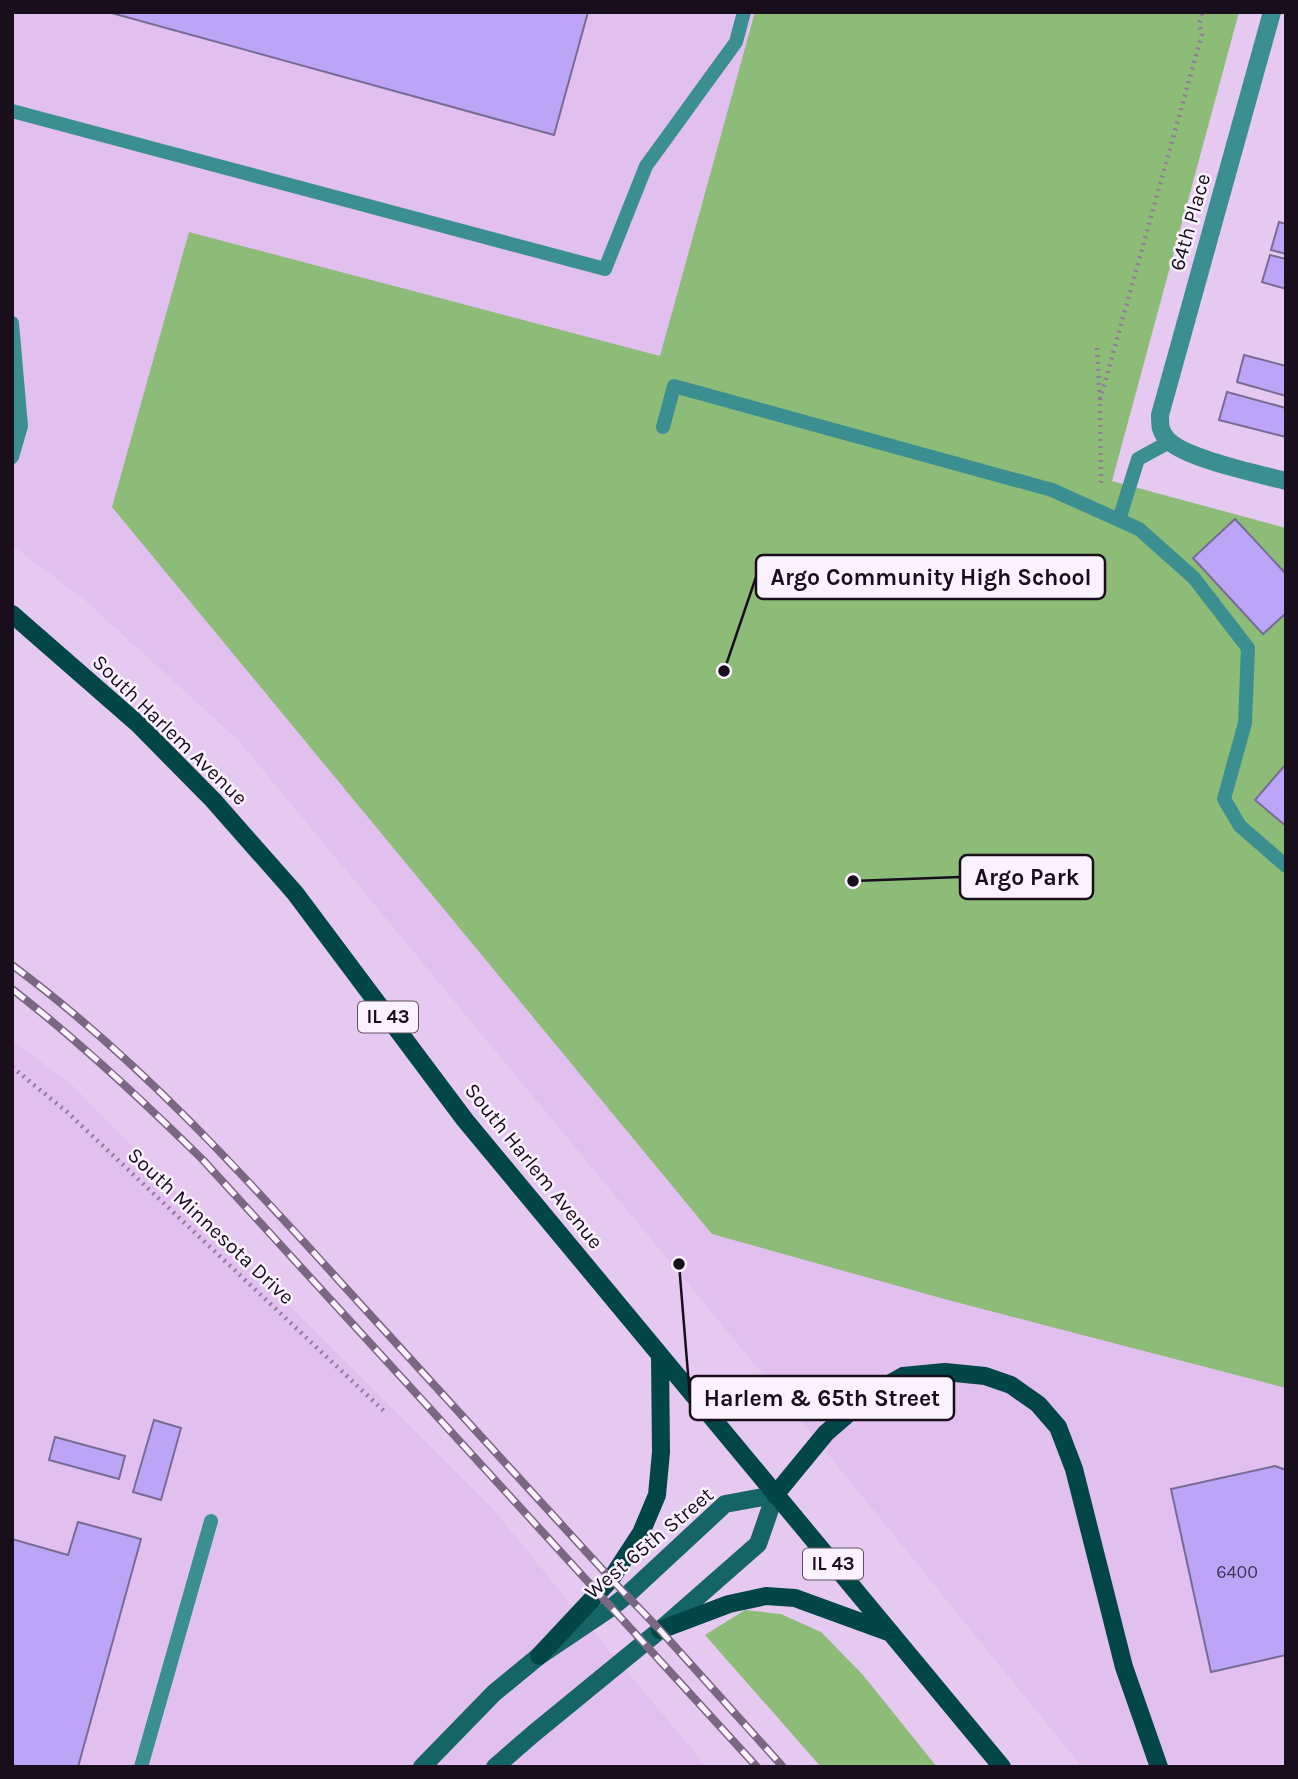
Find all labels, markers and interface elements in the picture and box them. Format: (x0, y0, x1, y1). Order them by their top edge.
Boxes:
street label: 64th Place (1165, 171, 1215, 273)
callout: Argo Community High School (756, 555, 1105, 599)
text: Argo Community High School (771, 564, 1091, 591)
street label: South Harlem Avenue (88, 650, 252, 810)
callout: Argo Park (960, 855, 1093, 899)
text: Argo Park (975, 864, 1080, 891)
road number: IL 43 (358, 1001, 418, 1032)
street label: South Harlem Avenue (460, 1078, 608, 1254)
street label: South Minnesota Drive (123, 1143, 299, 1309)
callout: Harlem & 65th Street (690, 1376, 954, 1420)
text: Harlem & 65th Street (704, 1385, 940, 1412)
street label: West 65th Street (580, 1482, 718, 1604)
road number: IL 43 (803, 1548, 863, 1580)
house number: 6400 (1216, 1561, 1258, 1583)

